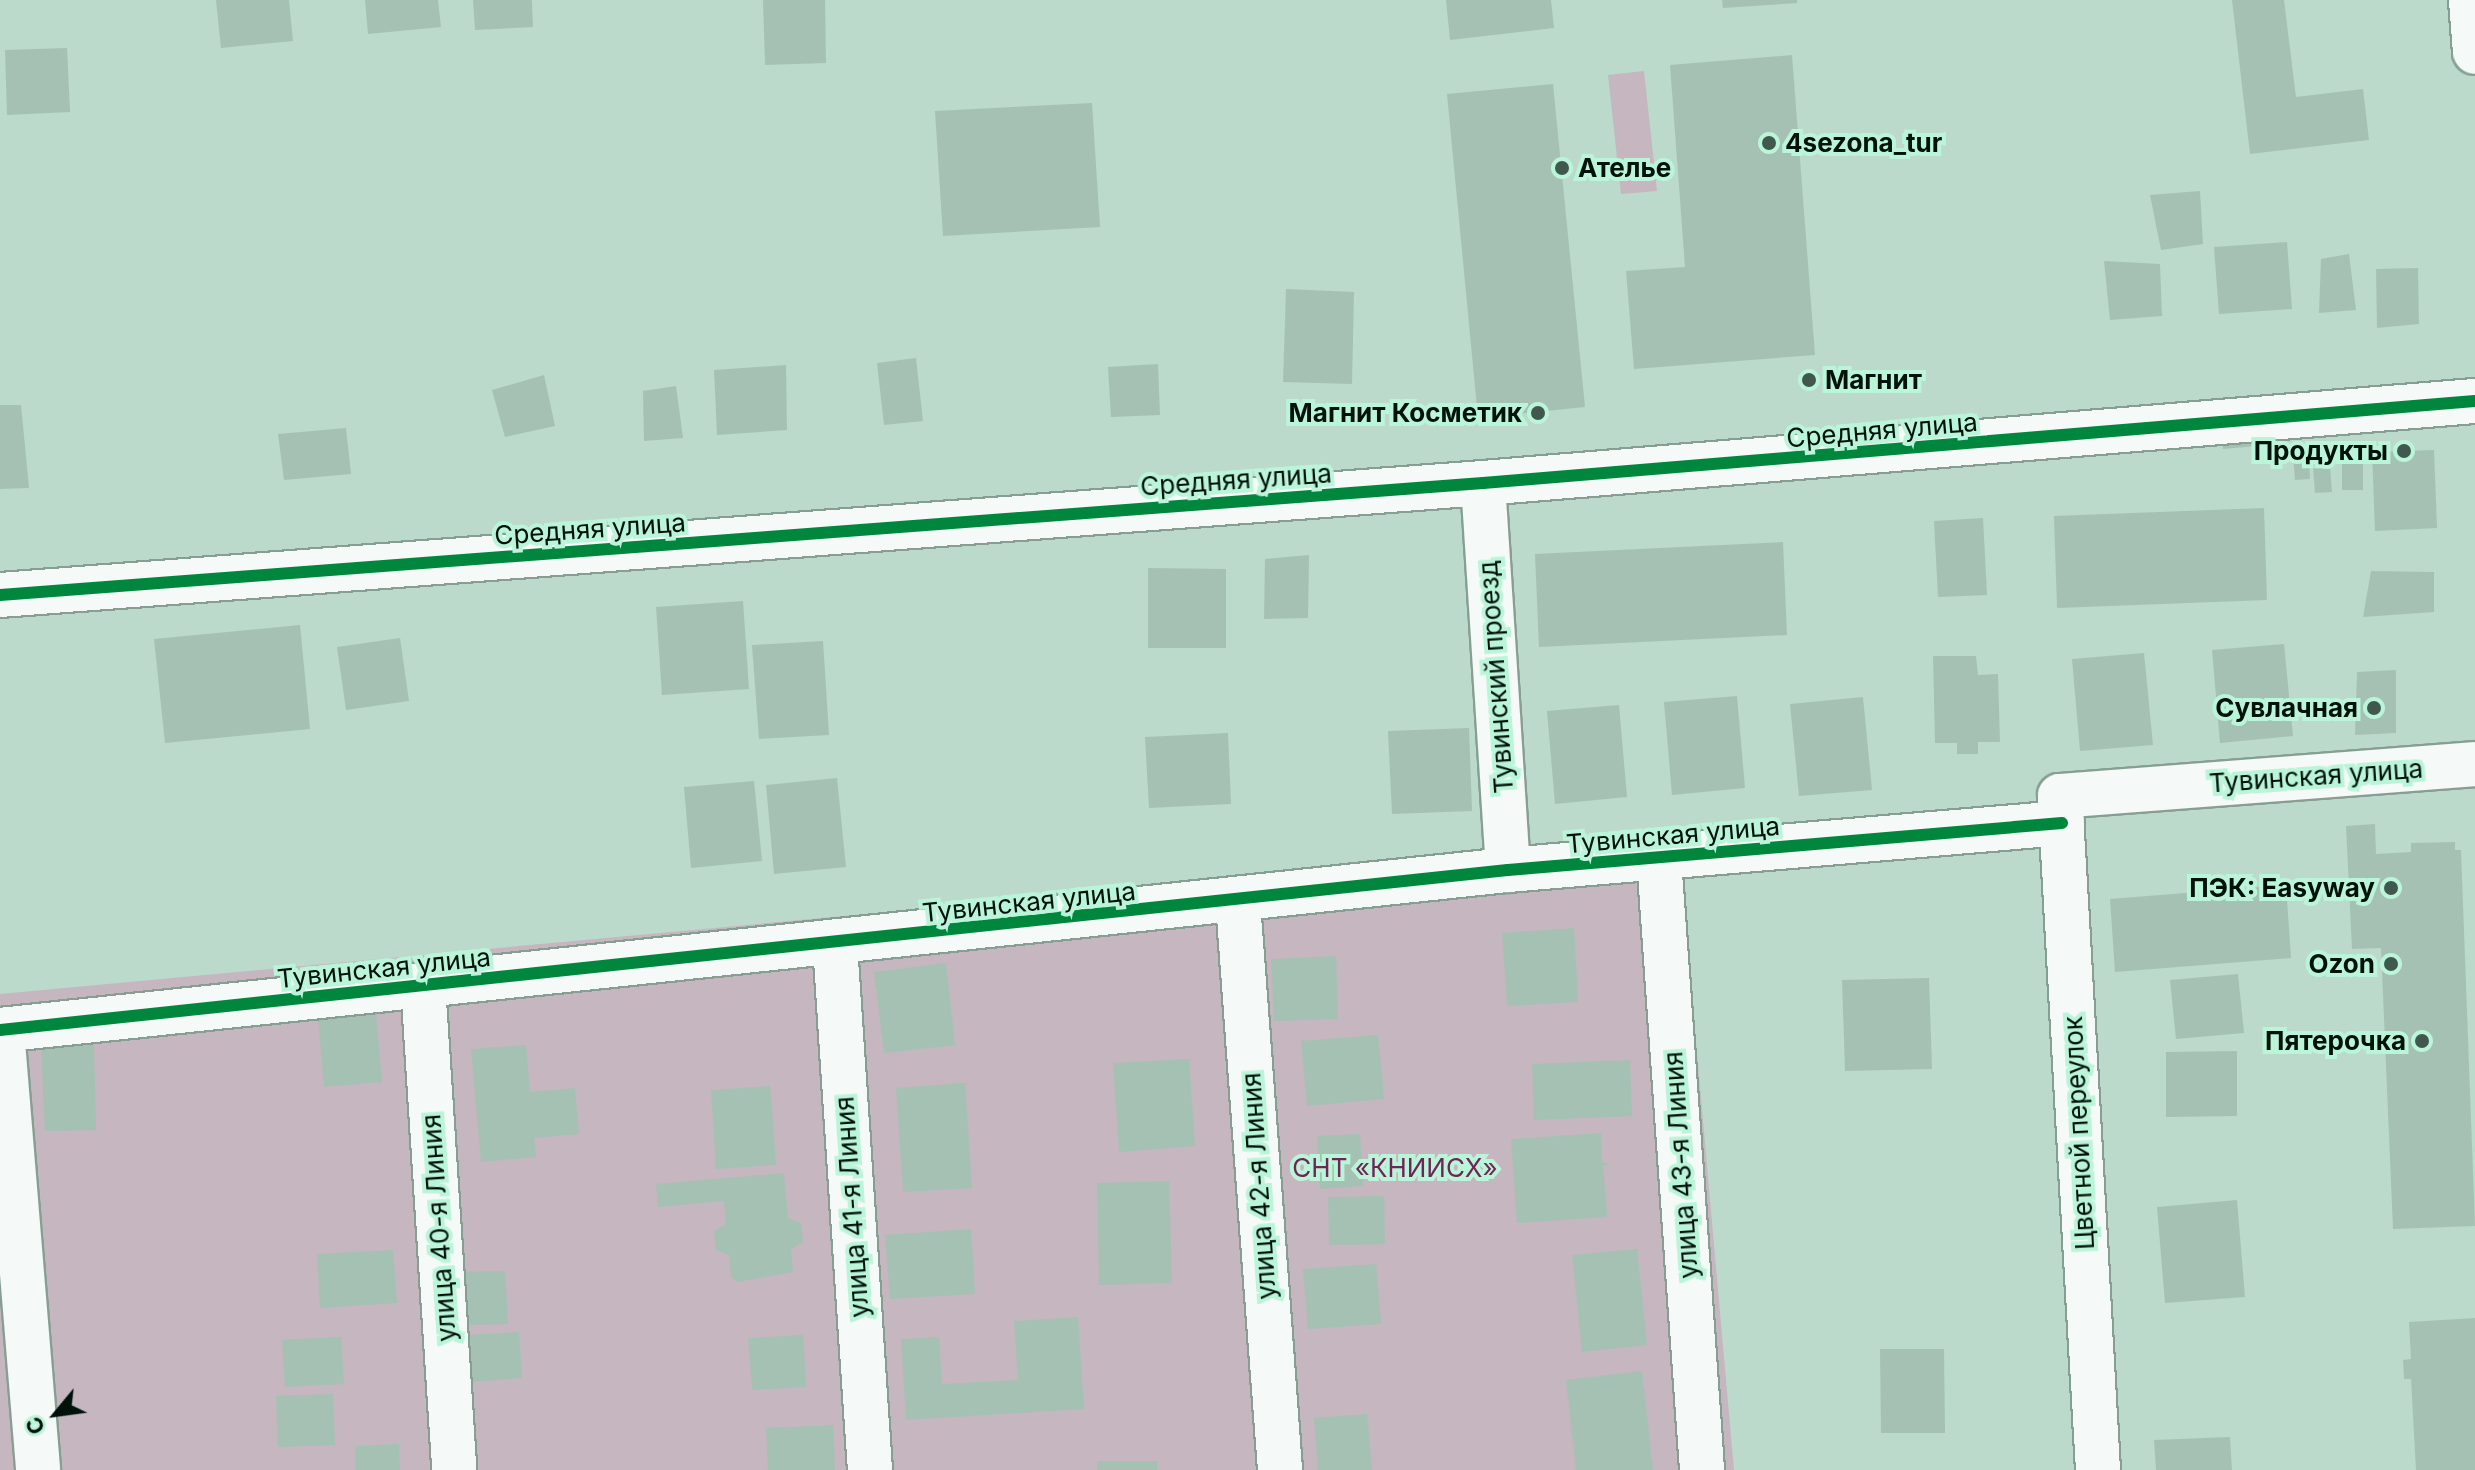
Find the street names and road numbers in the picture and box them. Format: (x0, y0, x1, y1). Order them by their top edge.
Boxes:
street label: Средняя улица (1785, 406, 1979, 454)
street label: Средняя улица (1139, 458, 1333, 502)
street label: Средняя улица (493, 507, 687, 551)
street label: Тувинский проезд (1472, 560, 1520, 794)
street label: Тувинская улица (2208, 753, 2424, 799)
street label: Тувинская улица (1565, 810, 1781, 860)
street label: Тувинская улица (921, 875, 1137, 929)
street label: Тувинская улица (276, 941, 492, 995)
street label: Цветной переулок (2057, 1015, 2101, 1251)
street label: улица 43-я Линия (1657, 1050, 1705, 1280)
street label: улица 42-я Линия (1236, 1071, 1282, 1301)
street label: улица 41-я Линия (829, 1095, 875, 1319)
street label: улица 40-я Линия (415, 1113, 463, 1343)

